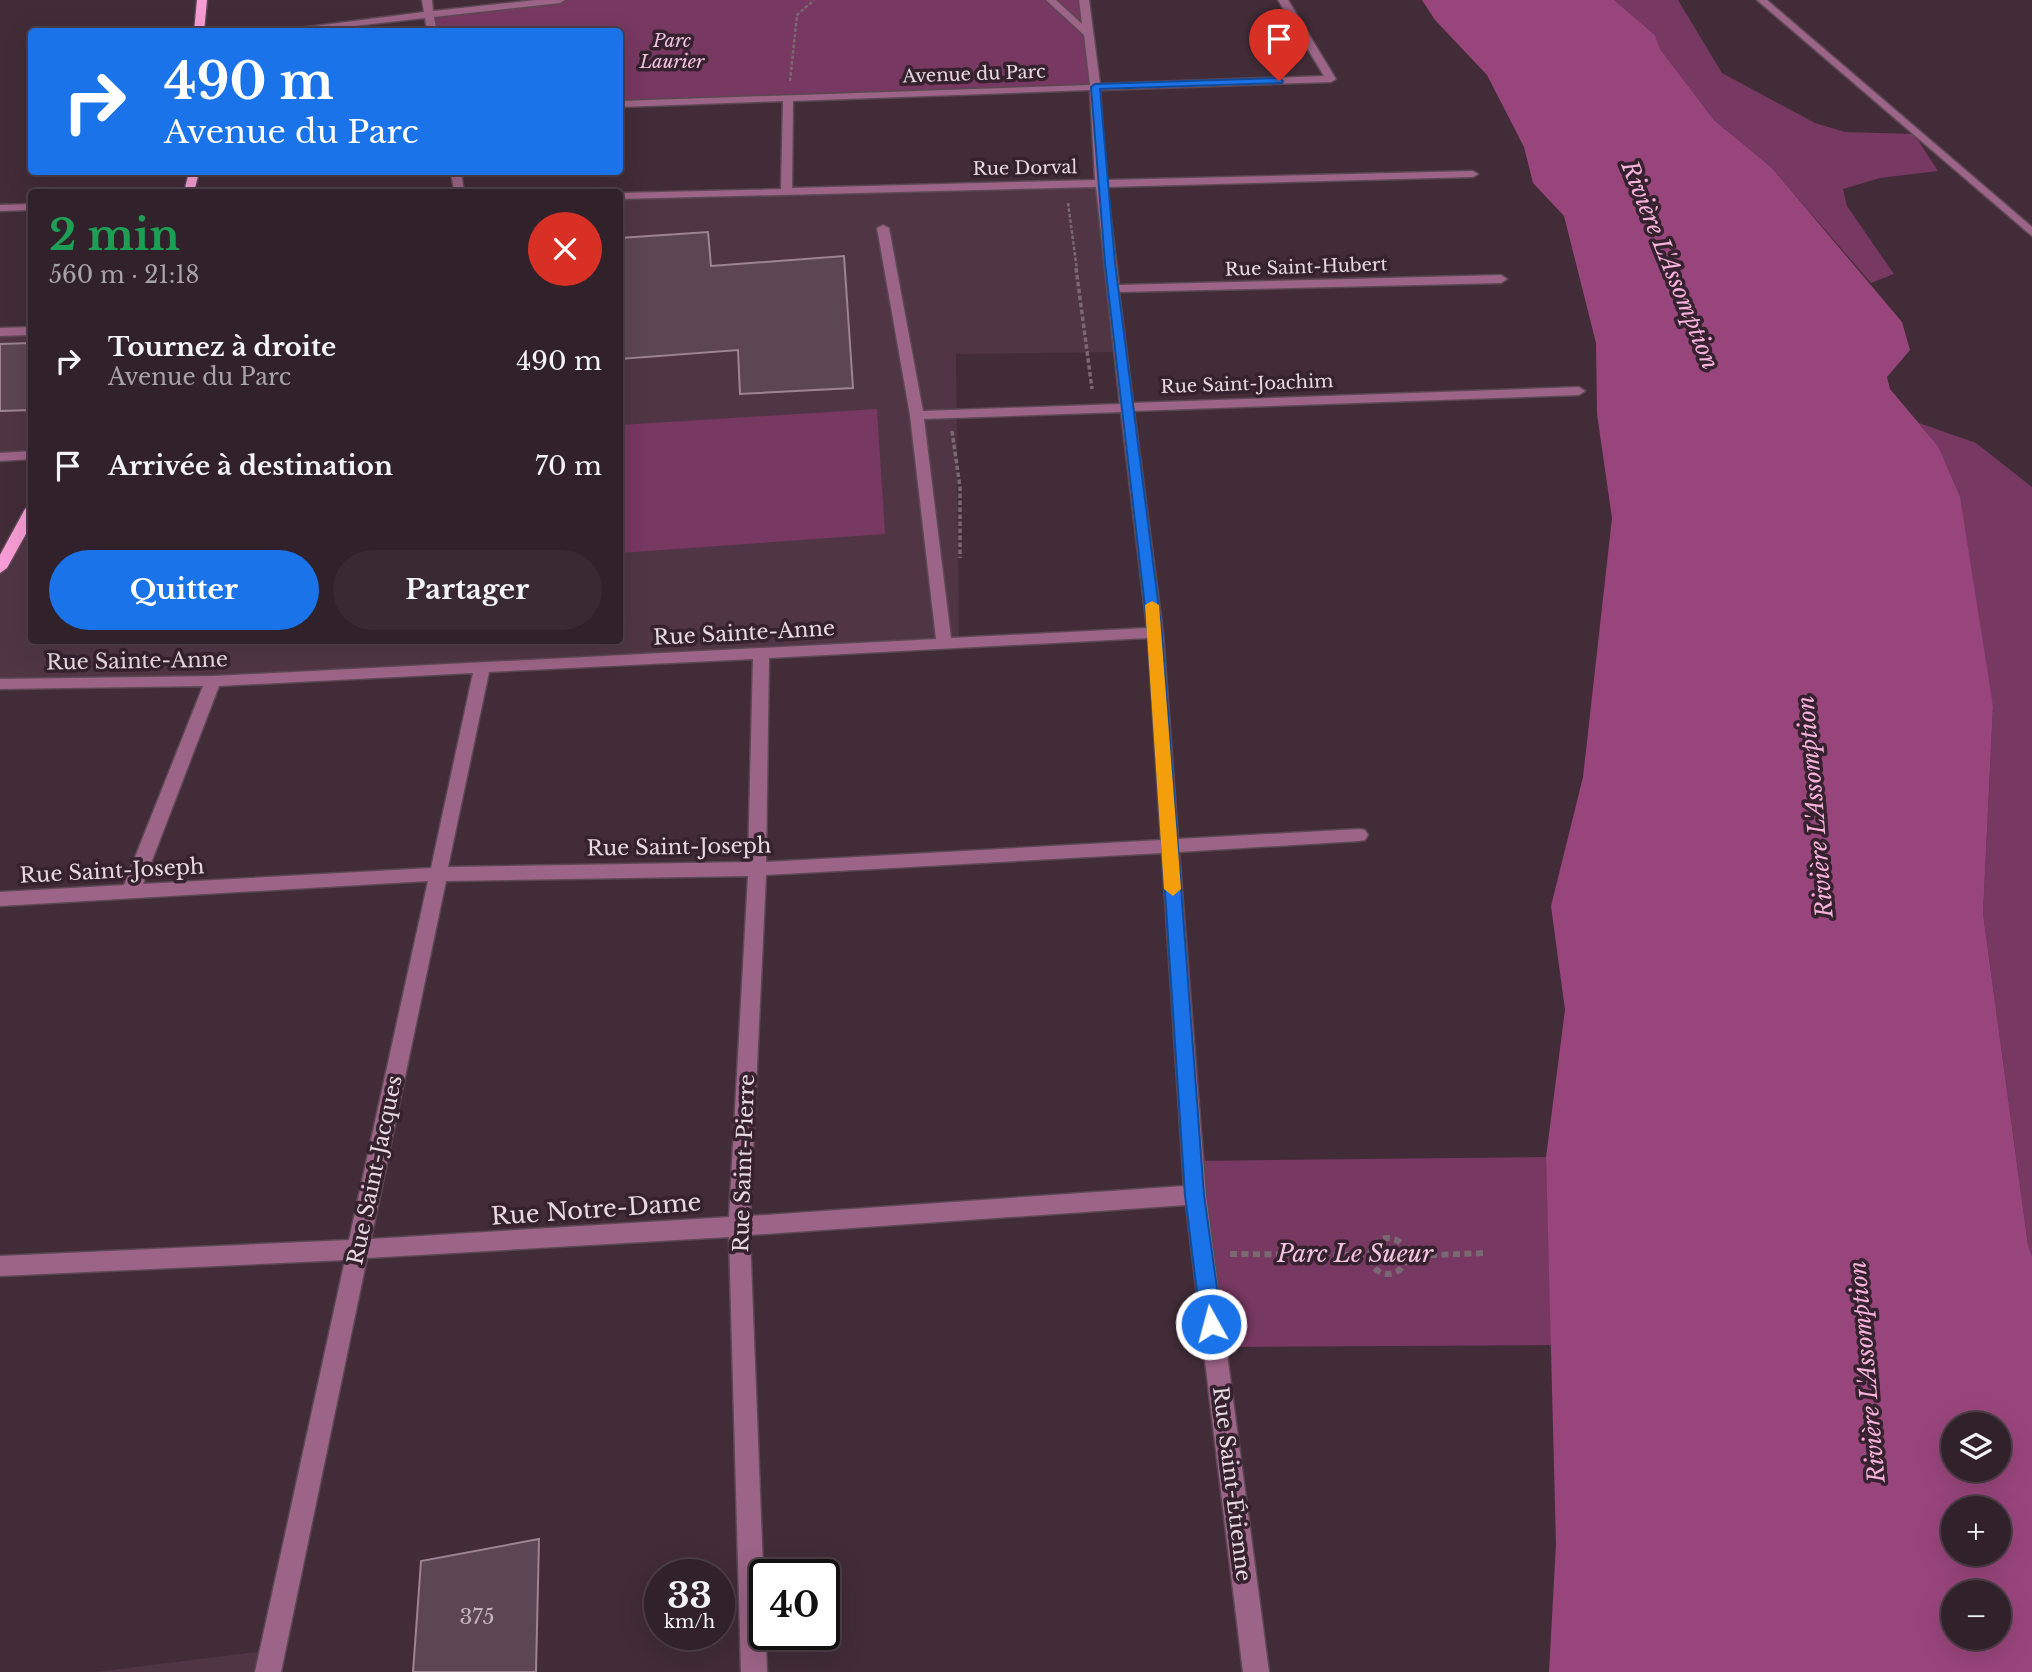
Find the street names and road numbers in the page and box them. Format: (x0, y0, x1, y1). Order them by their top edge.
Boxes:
street label: Avenue du Parc (901, 60, 1046, 88)
street label: Rue Dorval (973, 156, 1078, 180)
street label: Rue Saint-Hubert (1224, 253, 1388, 281)
street label: Rue Saint-Joachim (1160, 370, 1334, 398)
street label: Rue Sainte-Anne (652, 615, 836, 651)
street label: Rue Sainte-Anne (46, 646, 228, 676)
street label: Rue Saint-Joseph (586, 832, 772, 862)
street label: Rue Saint-Joseph (19, 853, 205, 889)
street label: Rue Saint-Jacques (342, 1073, 408, 1267)
street label: Rue Saint-Pierre (728, 1073, 760, 1253)
street label: Rue Notre-Dame (490, 1187, 702, 1231)
street label: Rue Saint-Étienne (1207, 1385, 1257, 1583)

